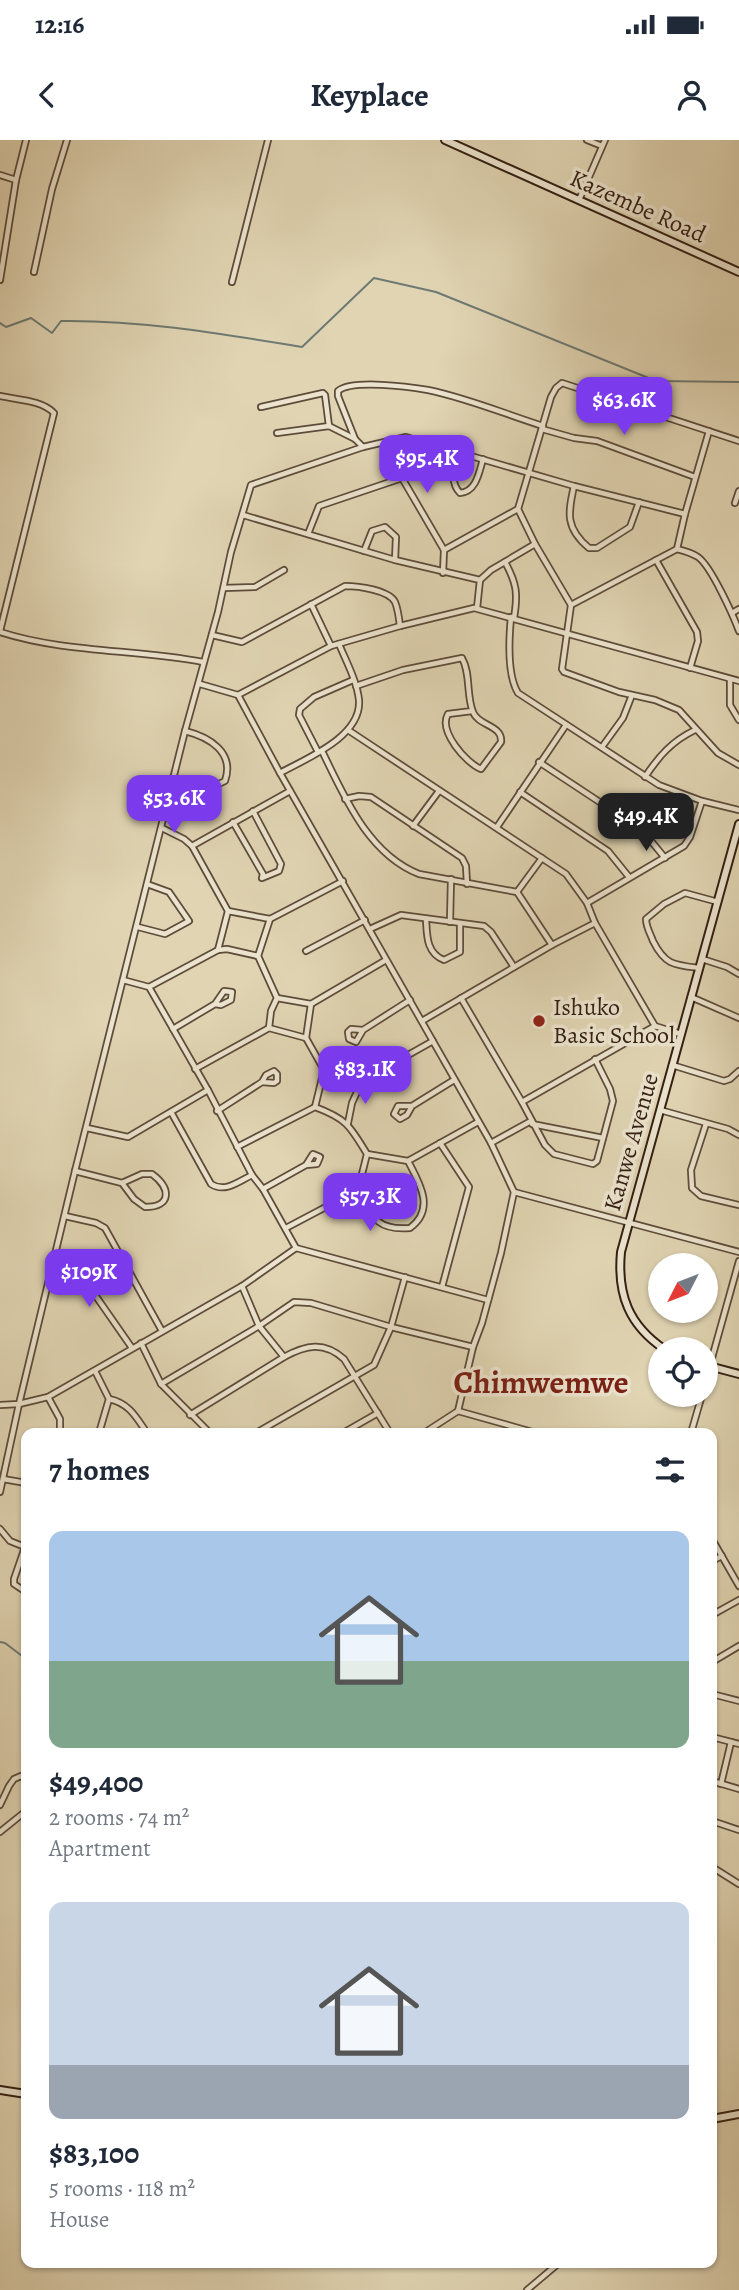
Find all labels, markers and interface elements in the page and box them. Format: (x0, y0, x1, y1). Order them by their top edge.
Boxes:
text: 12:16 (35, 7, 85, 42)
text: Keyplace (310, 73, 429, 117)
icon: back (28, 76, 66, 114)
icon: person (673, 76, 711, 114)
street label: Kazembe Road (565, 162, 711, 250)
pin: $63.6K (567, 378, 681, 437)
text: $63.6K (592, 384, 656, 415)
pin: $95.4K (370, 436, 484, 495)
text: $95.4K (395, 442, 459, 473)
pin: $53.6K (117, 776, 231, 835)
text: $53.6K (143, 782, 205, 813)
pin: $49.4K (589, 794, 703, 853)
text: $49.4K (614, 800, 678, 831)
place label: Ishuko Basic School (553, 991, 675, 1051)
marker: Ishuko Basic School (531, 1013, 547, 1029)
pin: $83.1K (308, 1046, 422, 1106)
text: $83.1K (334, 1053, 396, 1084)
street label: Kanwe Avenue (596, 1069, 666, 1215)
pin: $57.3K (313, 1174, 427, 1233)
text: $57.3K (339, 1180, 401, 1211)
pin: $109K (40, 1250, 138, 1309)
north arrow (648, 1253, 718, 1323)
map controls (648, 1253, 718, 1407)
text: $109K (61, 1256, 117, 1287)
button: locate (648, 1337, 718, 1407)
district label: Chimwemwe (453, 1360, 629, 1404)
text: 7 homes (49, 1450, 150, 1490)
icon: filters (651, 1451, 689, 1489)
icon: home (306, 1577, 432, 1703)
text: $49,400 (49, 1762, 143, 1802)
text: 2 rooms · 74 m² (49, 1802, 189, 1833)
text: Apartment (49, 1833, 151, 1864)
icon: home (306, 1948, 432, 2074)
text: $83,100 (49, 2133, 139, 2173)
text: 5 rooms · 118 m² (49, 2173, 195, 2204)
text: House (49, 2204, 109, 2235)

